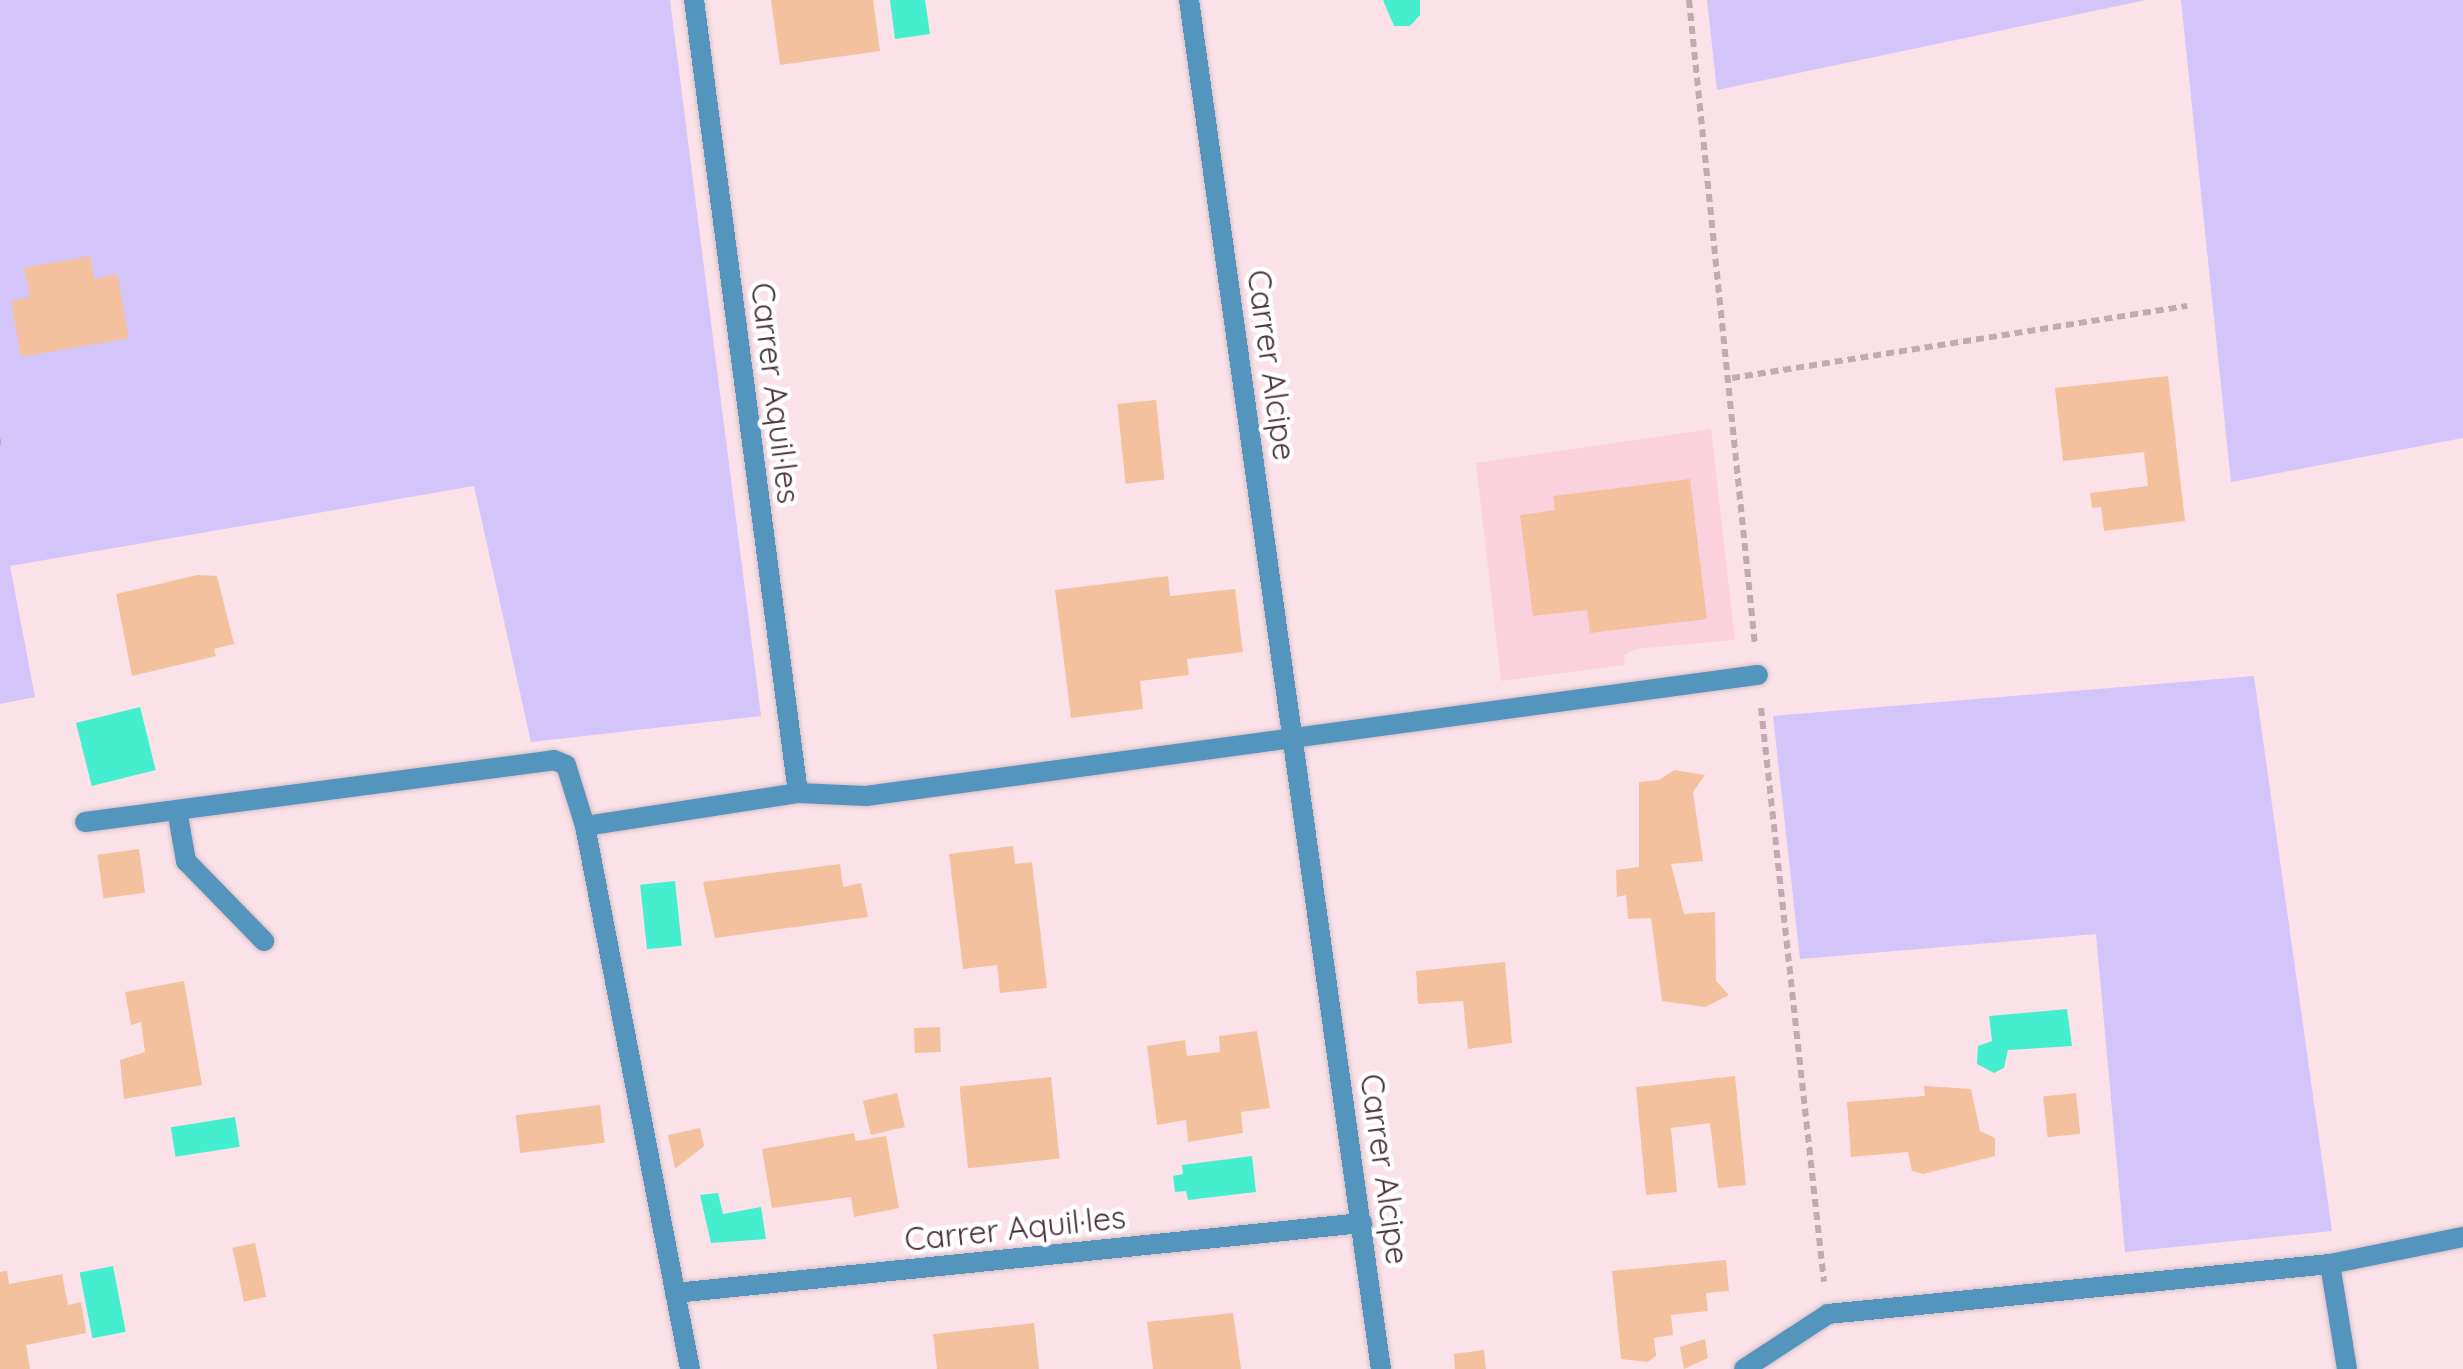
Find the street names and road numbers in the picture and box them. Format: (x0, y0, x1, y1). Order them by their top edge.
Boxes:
street label: Carrer Alcipe (1240, 267, 1304, 463)
street label: Carrer Aquil·les (743, 280, 809, 506)
street label: Carrer Alcipe (1353, 1071, 1417, 1267)
street label: Carrer Aquil·les (902, 1197, 1128, 1259)

